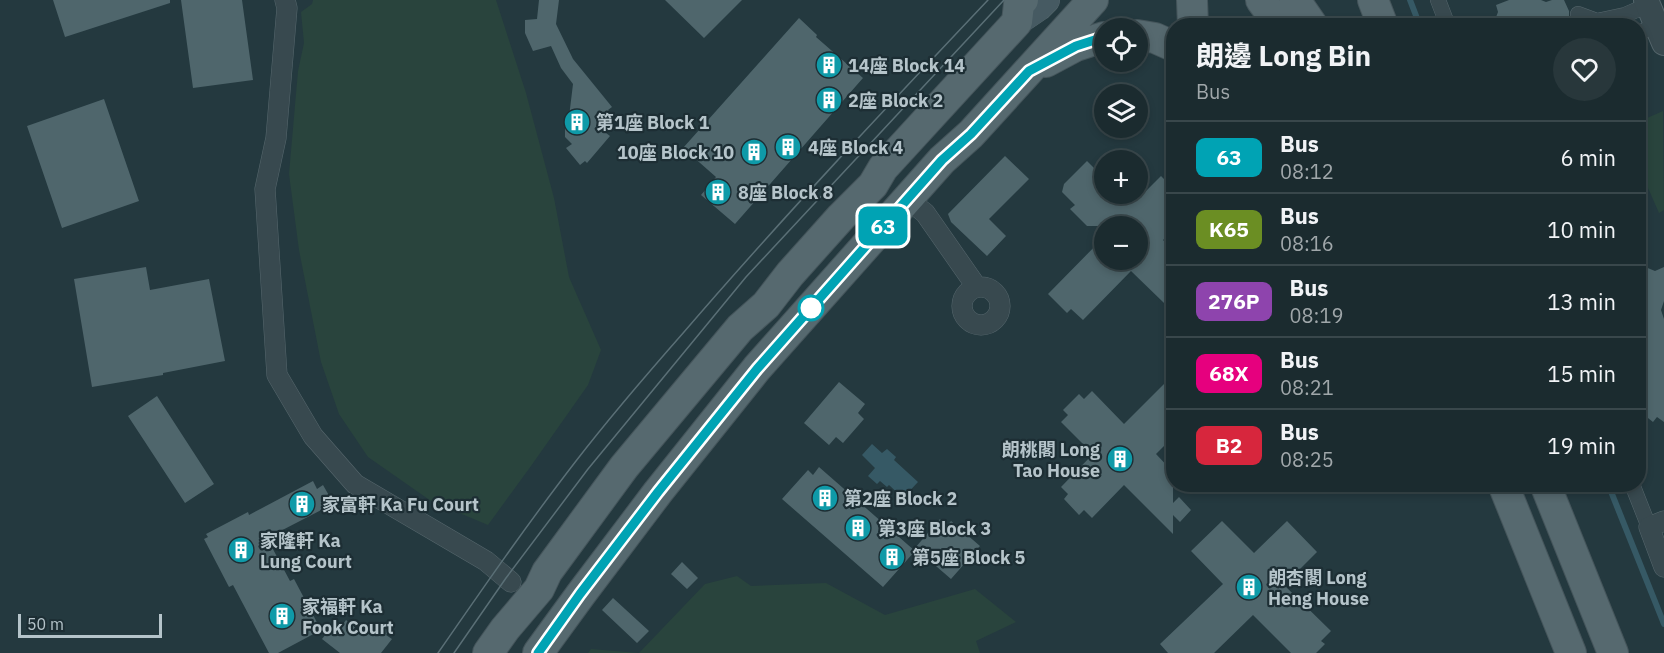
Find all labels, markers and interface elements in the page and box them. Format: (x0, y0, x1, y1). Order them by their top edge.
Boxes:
map controls (1094, 18, 1148, 270)
button: locate (1094, 18, 1148, 72)
text: 朗邊 Long Bin (1196, 37, 1371, 74)
button: heart (1553, 38, 1616, 101)
building icon: 14座 Block 14 (814, 50, 844, 80)
place label: 14座 Block 14 (848, 54, 965, 77)
text: Bus (1196, 78, 1230, 105)
button: layers (1094, 84, 1148, 138)
building icon: 2座 Block 2 (814, 85, 844, 115)
place label: 2座 Block 2 (848, 89, 943, 112)
building icon: 第1座 Block 1 (562, 107, 592, 137)
place label: 第1座 Block 1 (596, 111, 710, 134)
text: Bus (1280, 129, 1319, 158)
building icon: 4座 Block 4 (773, 132, 803, 162)
place label: 4座 Block 4 (808, 136, 904, 159)
building icon: 10座 Block 10 (739, 137, 769, 167)
place label: 10座 Block 10 (617, 141, 734, 164)
text: 63 (1216, 143, 1242, 171)
text: 6 min (1560, 143, 1616, 172)
button: + (1094, 150, 1148, 204)
text: 08:12 (1280, 158, 1334, 185)
building icon: 8座 Block 8 (703, 177, 733, 207)
place label: 8座 Block 8 (738, 181, 834, 204)
text: Bus (1280, 201, 1319, 230)
line badge: 63 (856, 206, 910, 246)
text: 63 (870, 212, 896, 240)
text: K65 (1209, 215, 1249, 243)
text: 10 min (1547, 215, 1616, 244)
button: − (1094, 216, 1148, 270)
text: 08:16 (1280, 230, 1334, 257)
text: Bus (1290, 273, 1328, 302)
text: 276P (1208, 287, 1260, 315)
text: 13 min (1547, 287, 1616, 316)
unlabelled marker (798, 295, 824, 321)
text: 08:19 (1290, 302, 1343, 329)
text: Bus (1280, 345, 1319, 374)
text: 68X (1209, 359, 1249, 387)
text: 15 min (1547, 359, 1616, 388)
text: 08:21 (1280, 374, 1334, 401)
text: Bus (1280, 417, 1319, 446)
text: B2 (1216, 431, 1242, 459)
text: 19 min (1547, 431, 1616, 460)
place label: 朗桃閣 Long Tao House (1002, 438, 1100, 482)
building icon: 朗桃閣 Long Tao House (1105, 444, 1135, 474)
text: 08:25 (1280, 446, 1334, 473)
building icon: 第2座 Block 2 (810, 483, 840, 513)
place label: 第2座 Block 2 (844, 487, 957, 510)
building icon: 家富軒 Ka Fu Court (287, 489, 317, 519)
place label: 家富軒 Ka Fu Court (322, 493, 479, 516)
building icon: 第3座 Block 3 (843, 513, 873, 543)
place label: 第3座 Block 3 (878, 517, 991, 540)
place label: 家隆軒 Ka Lung Court (260, 529, 352, 573)
building icon: 家隆軒 Ka Lung Court (226, 535, 256, 565)
building icon: 第5座 Block 5 (877, 542, 907, 572)
place label: 第5座 Block 5 (912, 546, 1026, 569)
place label: 朗杏閣 Long Heng House (1268, 566, 1369, 610)
building icon: 朗杏閣 Long Heng House (1234, 572, 1264, 602)
place label: 家福軒 Ka Fook Court (302, 595, 394, 639)
building icon: 家福軒 Ka Fook Court (267, 601, 297, 631)
scale bar (18, 611, 162, 638)
text: 50 m (27, 614, 64, 634)

